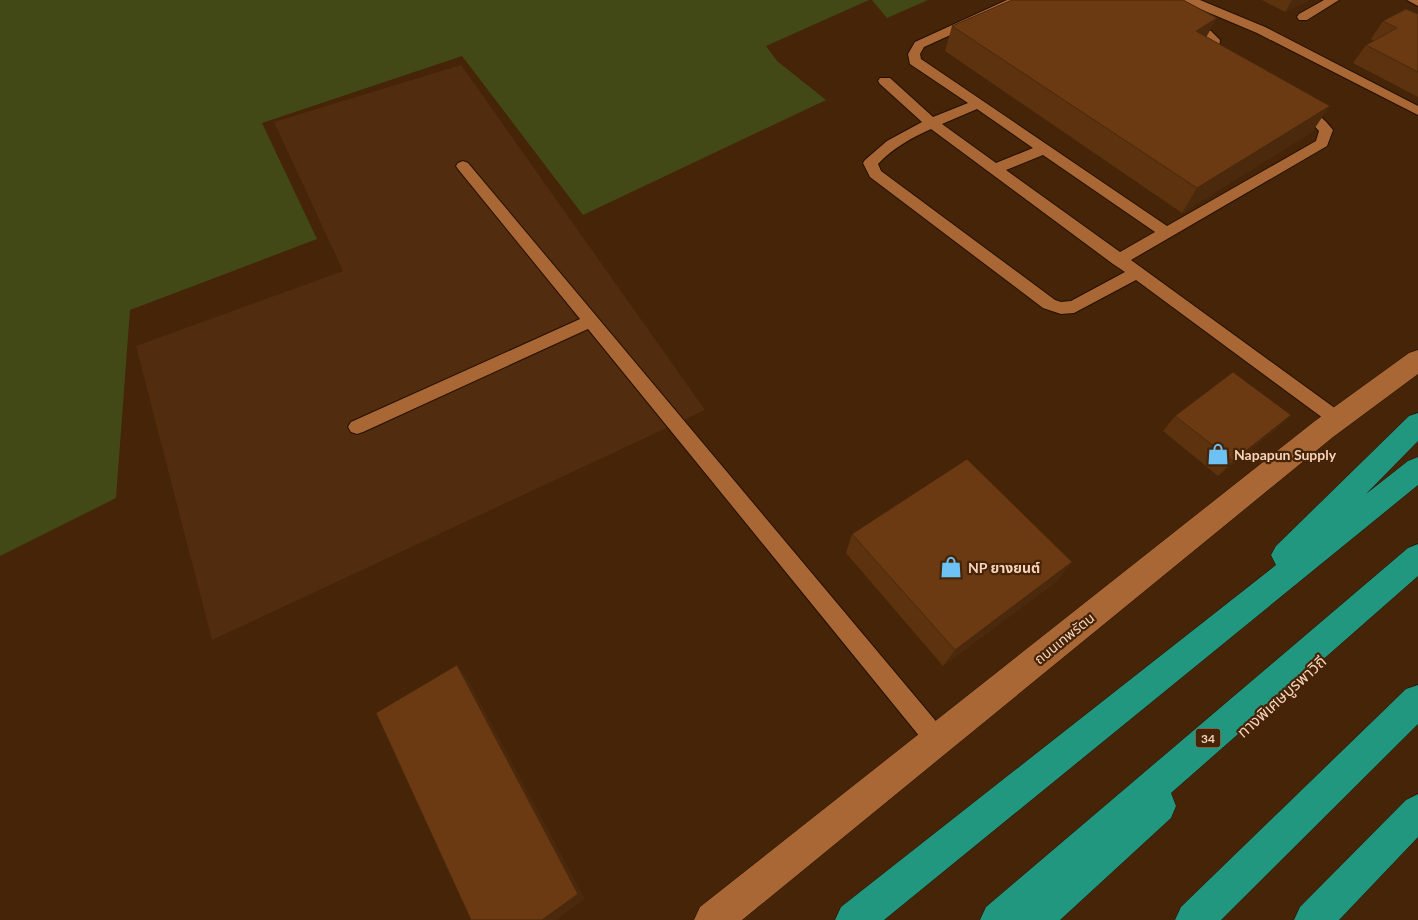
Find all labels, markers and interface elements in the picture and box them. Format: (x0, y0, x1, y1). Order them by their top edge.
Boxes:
shop icon: Napapun Supply (1205, 441, 1231, 467)
place label: Napapun Supply (1234, 446, 1337, 463)
shop icon: NP ยางยนต์ (938, 554, 964, 580)
place label: NP ยางยนต์ (968, 559, 1040, 576)
street label: ถนนเทพรัตน (1031, 609, 1097, 667)
street label: ทางพิเศษบูรพาวิถี (1233, 651, 1330, 742)
road number: 34 (1196, 728, 1220, 748)

